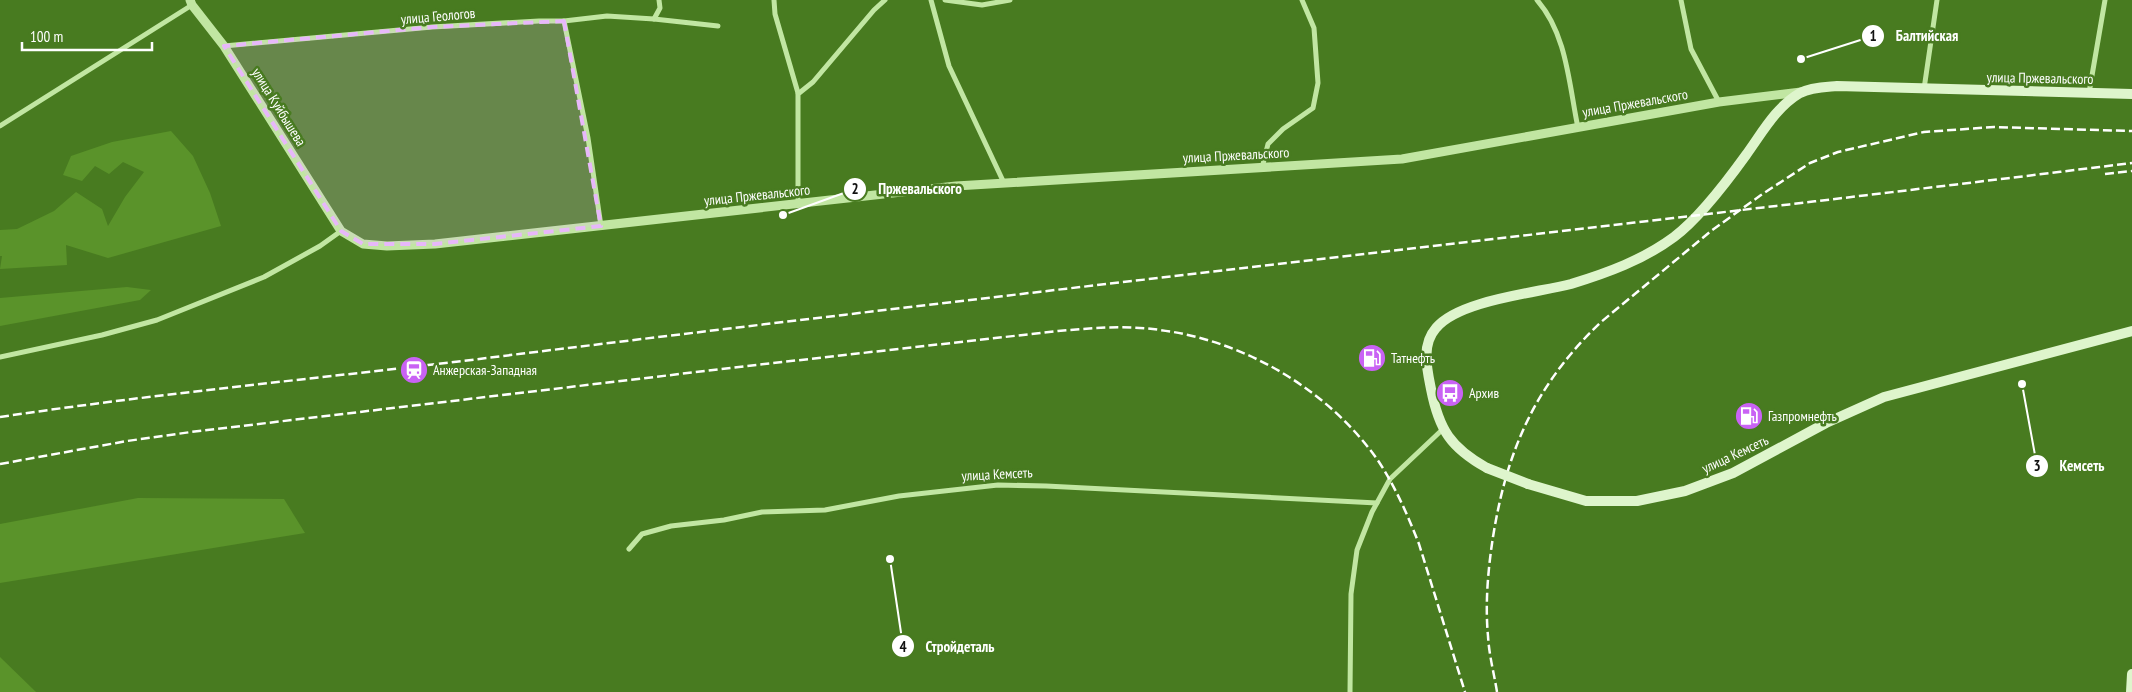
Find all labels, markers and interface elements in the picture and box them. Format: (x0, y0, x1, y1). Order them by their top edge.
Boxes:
street label: улица Геологов (400, 4, 476, 28)
scale bar (22, 20, 152, 52)
callout: Балтийская (1861, 21, 1968, 51)
text: 1 (1869, 26, 1877, 45)
text: Балтийская (1896, 26, 1958, 45)
text: 100 m (30, 27, 63, 46)
street label: улица Куйбышева (248, 65, 310, 149)
street label: улица Пржевальского (1986, 68, 2094, 88)
street label: улица Пржевальского (1581, 85, 1689, 121)
street label: улица Пржевальского (1182, 143, 1290, 167)
callout: Пржевальского (843, 174, 972, 204)
text: 2 (851, 179, 859, 198)
text: Пржевальского (878, 179, 962, 198)
street label: улица Пржевальского (703, 180, 811, 210)
fuel station icon: Татнефть (1357, 343, 1387, 373)
place label: Татнефть (1391, 349, 1435, 367)
station icon: Анжерская-Западная (399, 355, 429, 385)
place label: Анжерская-Западная (433, 361, 537, 379)
bus stop icon: Архив (1435, 378, 1465, 408)
place label: Архив (1469, 384, 1499, 402)
fuel station icon: Газпромнефть (1734, 401, 1764, 431)
place label: Газпромнефть (1768, 407, 1837, 425)
street label: улица Кемсеть (1699, 431, 1771, 477)
callout: Кемсеть (2025, 451, 2115, 481)
text: 3 (2033, 456, 2041, 475)
text: Кемсеть (2060, 456, 2105, 475)
street label: улица Кемсеть (961, 463, 1033, 485)
callout: Стройдеталь (891, 631, 1005, 661)
text: 4 (899, 637, 907, 656)
text: Стройдеталь (926, 637, 994, 656)

